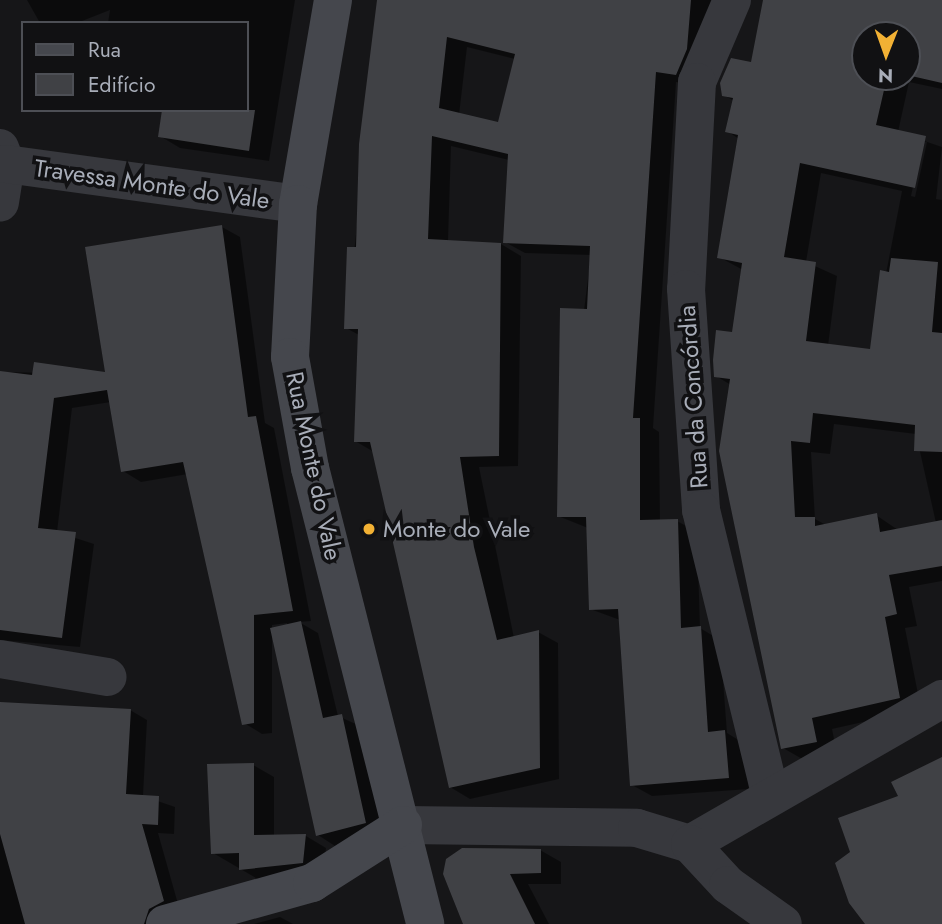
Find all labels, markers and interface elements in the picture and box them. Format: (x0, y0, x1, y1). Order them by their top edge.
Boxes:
legend (21, 21, 248, 112)
north arrow (851, 21, 921, 91)
text: Rua (88, 35, 121, 65)
text: N (878, 62, 893, 89)
text: Edifício (88, 70, 155, 100)
street label: Travessa Monte do Vale (33, 153, 271, 215)
street label: Rua da Concórdia (672, 304, 714, 490)
street label: Rua Monte do Vale (280, 369, 348, 563)
place label: Monte do Vale (383, 515, 530, 543)
marker: Monte do Vale (361, 521, 377, 537)

